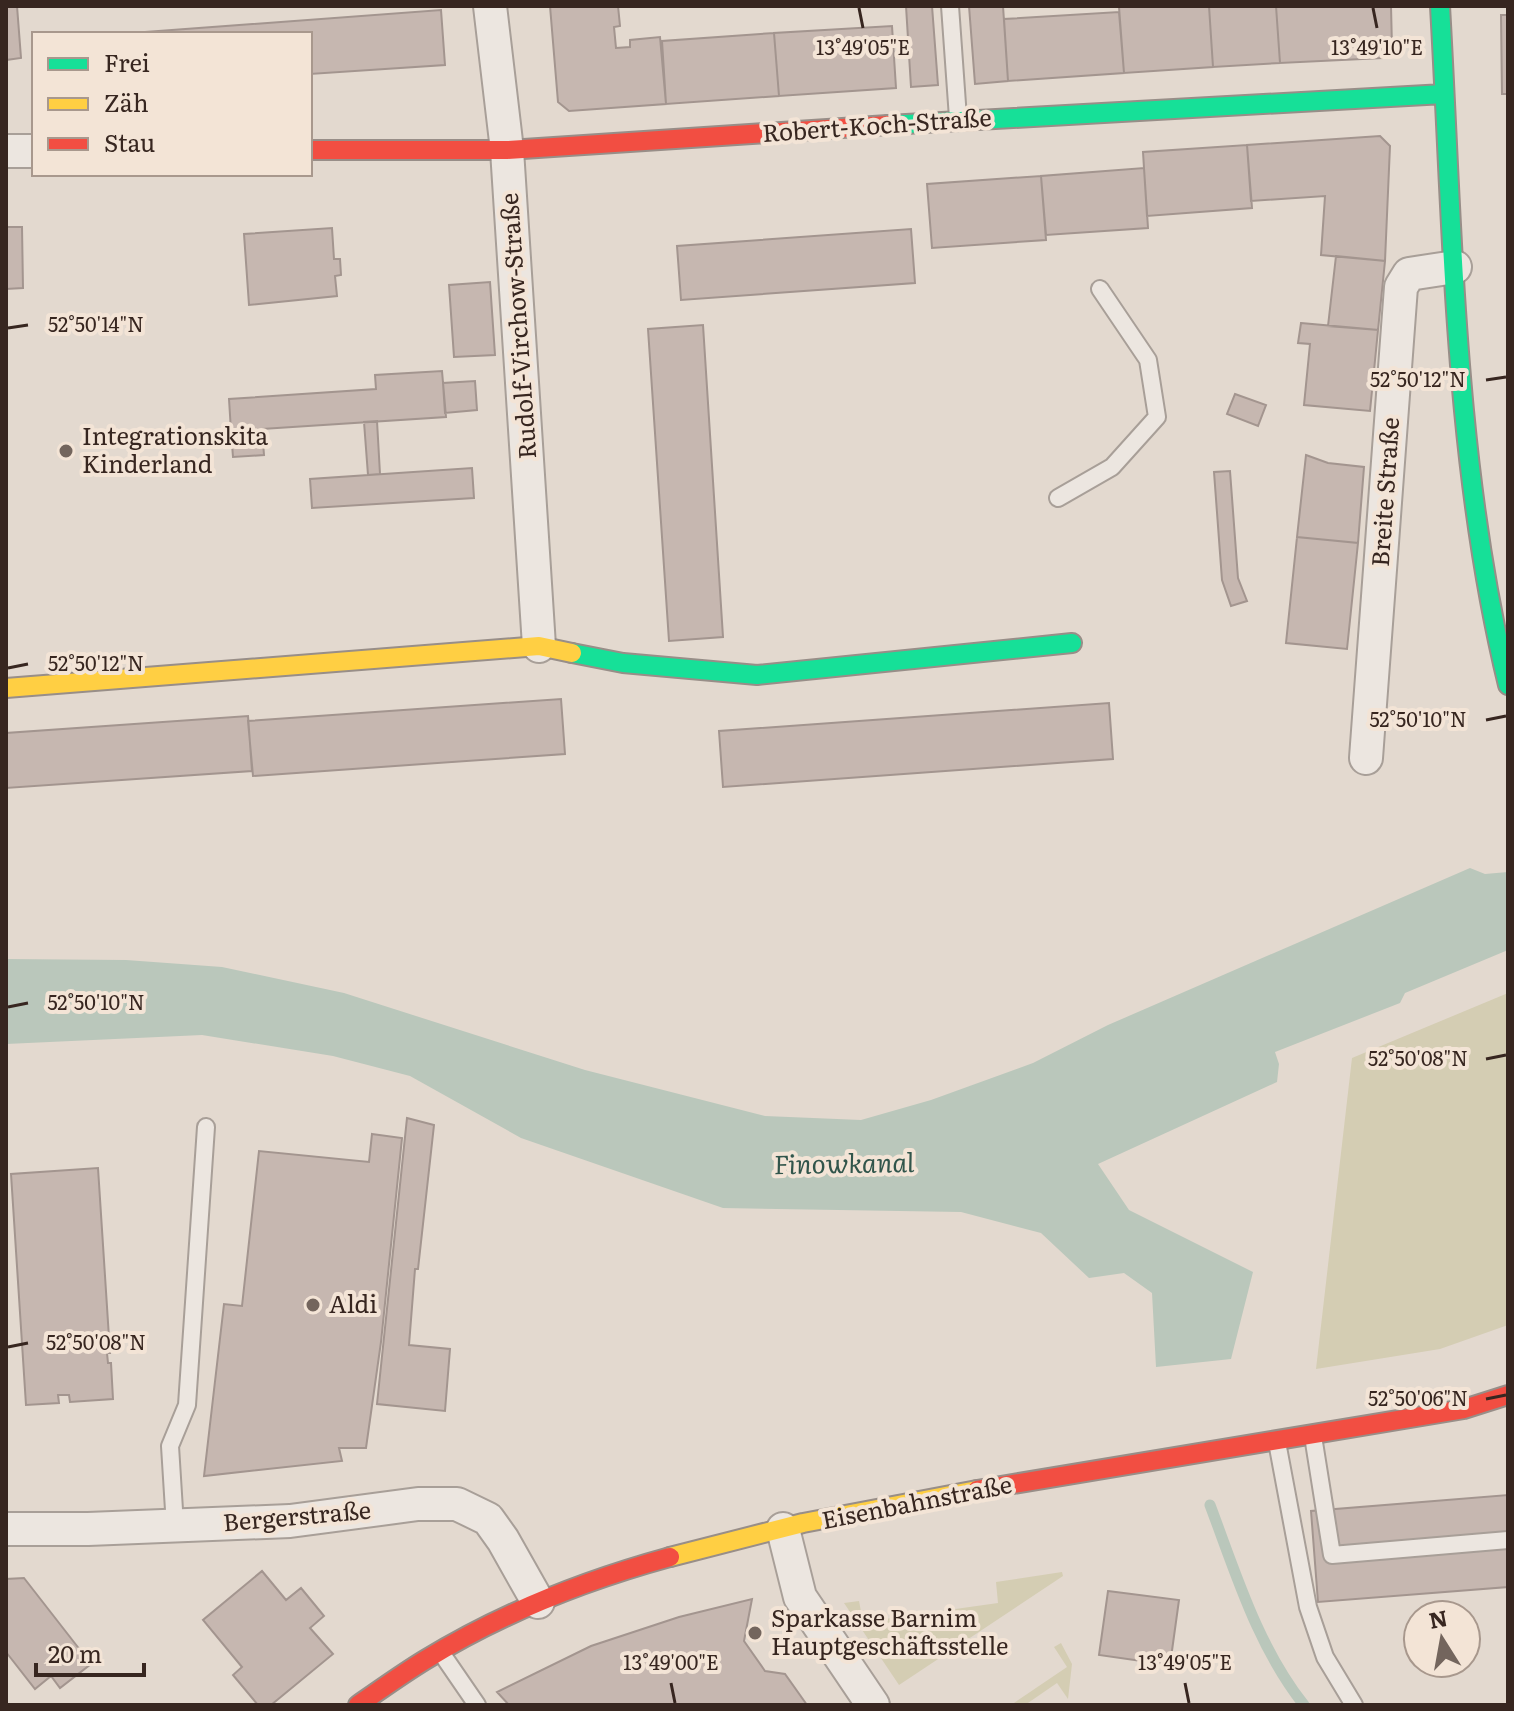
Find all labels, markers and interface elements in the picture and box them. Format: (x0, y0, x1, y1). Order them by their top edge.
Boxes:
text: 13°49'05"E (816, 31, 910, 61)
text: 13°49'10"E (1331, 31, 1423, 61)
legend (32, 32, 312, 176)
text: Frei (104, 44, 150, 79)
text: Zäh (104, 84, 149, 119)
street label: Robert-Koch-Straße (761, 98, 993, 149)
text: Stau (104, 124, 155, 159)
street label: Rudolf-Virchow-Straße (490, 192, 543, 460)
text: 52°50'14"N (48, 308, 144, 338)
text: 52°50'12"N (1370, 363, 1466, 393)
street label: Breite Straße (1361, 416, 1406, 568)
place label: Integrationskita Kinderland (82, 417, 268, 480)
marker: Integrationskita Kinderland (57, 442, 75, 460)
text: 52°50'12"N (48, 647, 144, 677)
text: 52°50'10"N (1369, 703, 1467, 733)
text: 52°50'10"N (47, 986, 145, 1016)
text: 52°50'08"N (1368, 1042, 1468, 1072)
water label: Finowkanal (773, 1141, 915, 1182)
place label: Aldi (329, 1285, 377, 1320)
marker: Aldi (304, 1296, 322, 1314)
text: 52°50'08"N (46, 1326, 146, 1356)
text: 52°50'06"N (1368, 1382, 1468, 1412)
street label: Eisenbahnstraße (818, 1465, 1015, 1536)
street label: Bergerstraße (221, 1491, 372, 1538)
place label: Sparkasse Barnim Hauptgeschäftsstelle (771, 1599, 1008, 1662)
north arrow (1402, 1599, 1482, 1679)
text: N (1426, 1600, 1450, 1636)
marker: Sparkasse Barnim Hauptgeschäftsstelle (746, 1624, 764, 1642)
scale bar (36, 1627, 144, 1677)
text: 20 m (48, 1635, 102, 1670)
text: 13°49'00"E (623, 1646, 719, 1676)
text: 13°49'05"E (1138, 1646, 1232, 1676)

